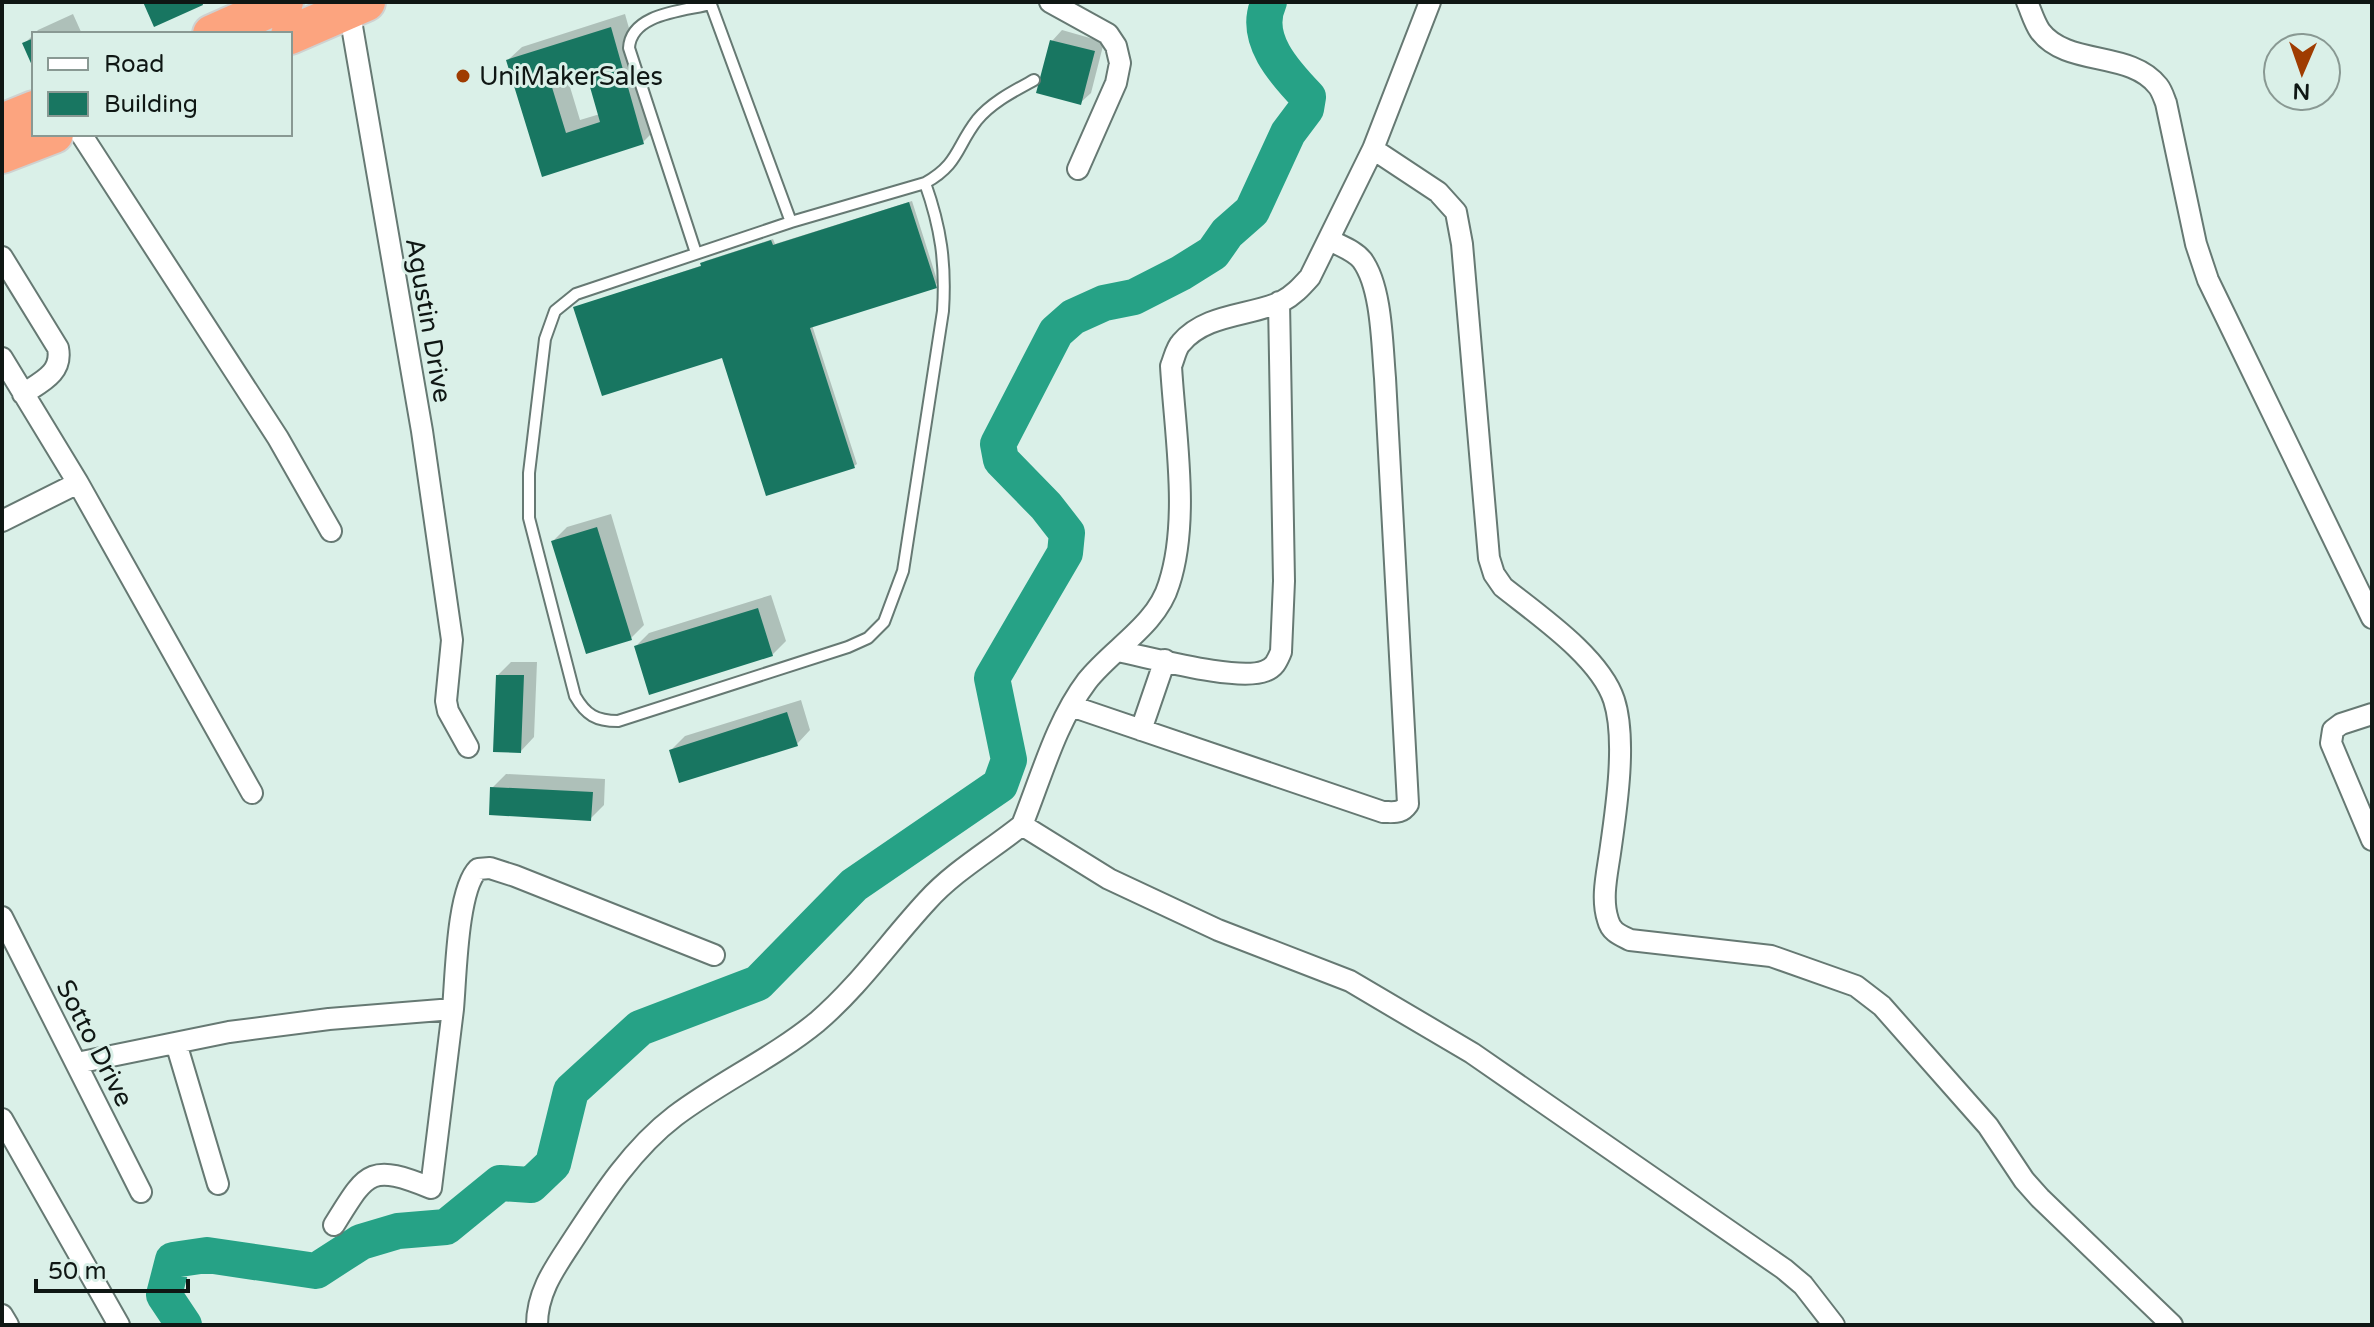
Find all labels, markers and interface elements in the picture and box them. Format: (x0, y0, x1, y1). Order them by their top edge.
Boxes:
legend (32, 32, 292, 136)
north arrow (2262, 32, 2342, 112)
text: Road (104, 50, 164, 79)
place label: UniMakerSales (479, 61, 663, 92)
marker: UniMakerSales (454, 67, 472, 85)
text: N (2292, 78, 2311, 104)
text: Building (104, 90, 198, 119)
street label: Agustin Drive (399, 235, 458, 405)
street label: Sotto Drive (49, 975, 140, 1112)
scale bar (36, 1243, 188, 1293)
text: 50 m (48, 1257, 106, 1286)

